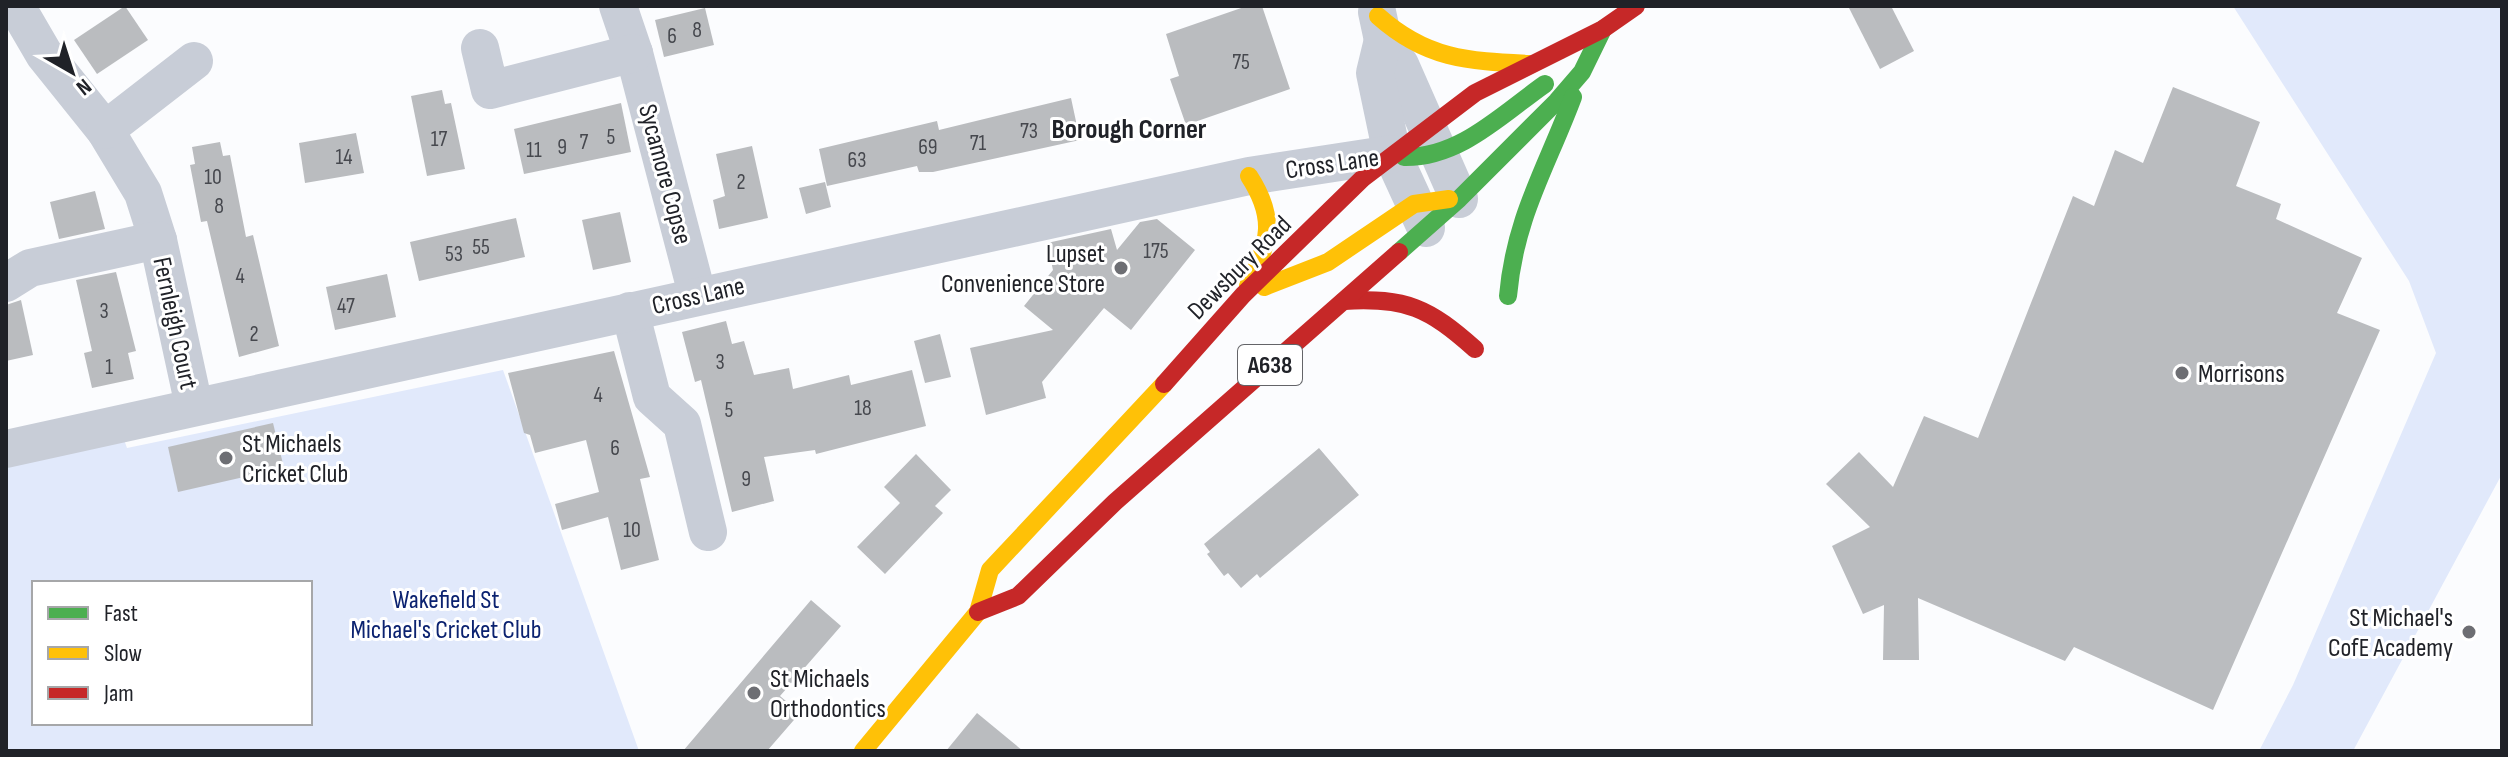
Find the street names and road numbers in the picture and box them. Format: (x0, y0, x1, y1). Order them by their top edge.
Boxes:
street label: Sycamore Copse (631, 101, 698, 248)
street label: Cross Lane (1283, 143, 1381, 186)
street label: Dewsbury Road (1182, 210, 1298, 326)
street label: Fernleigh Court (145, 255, 204, 392)
street label: Cross Lane (649, 271, 748, 322)
road number: A638 (1238, 345, 1302, 385)

